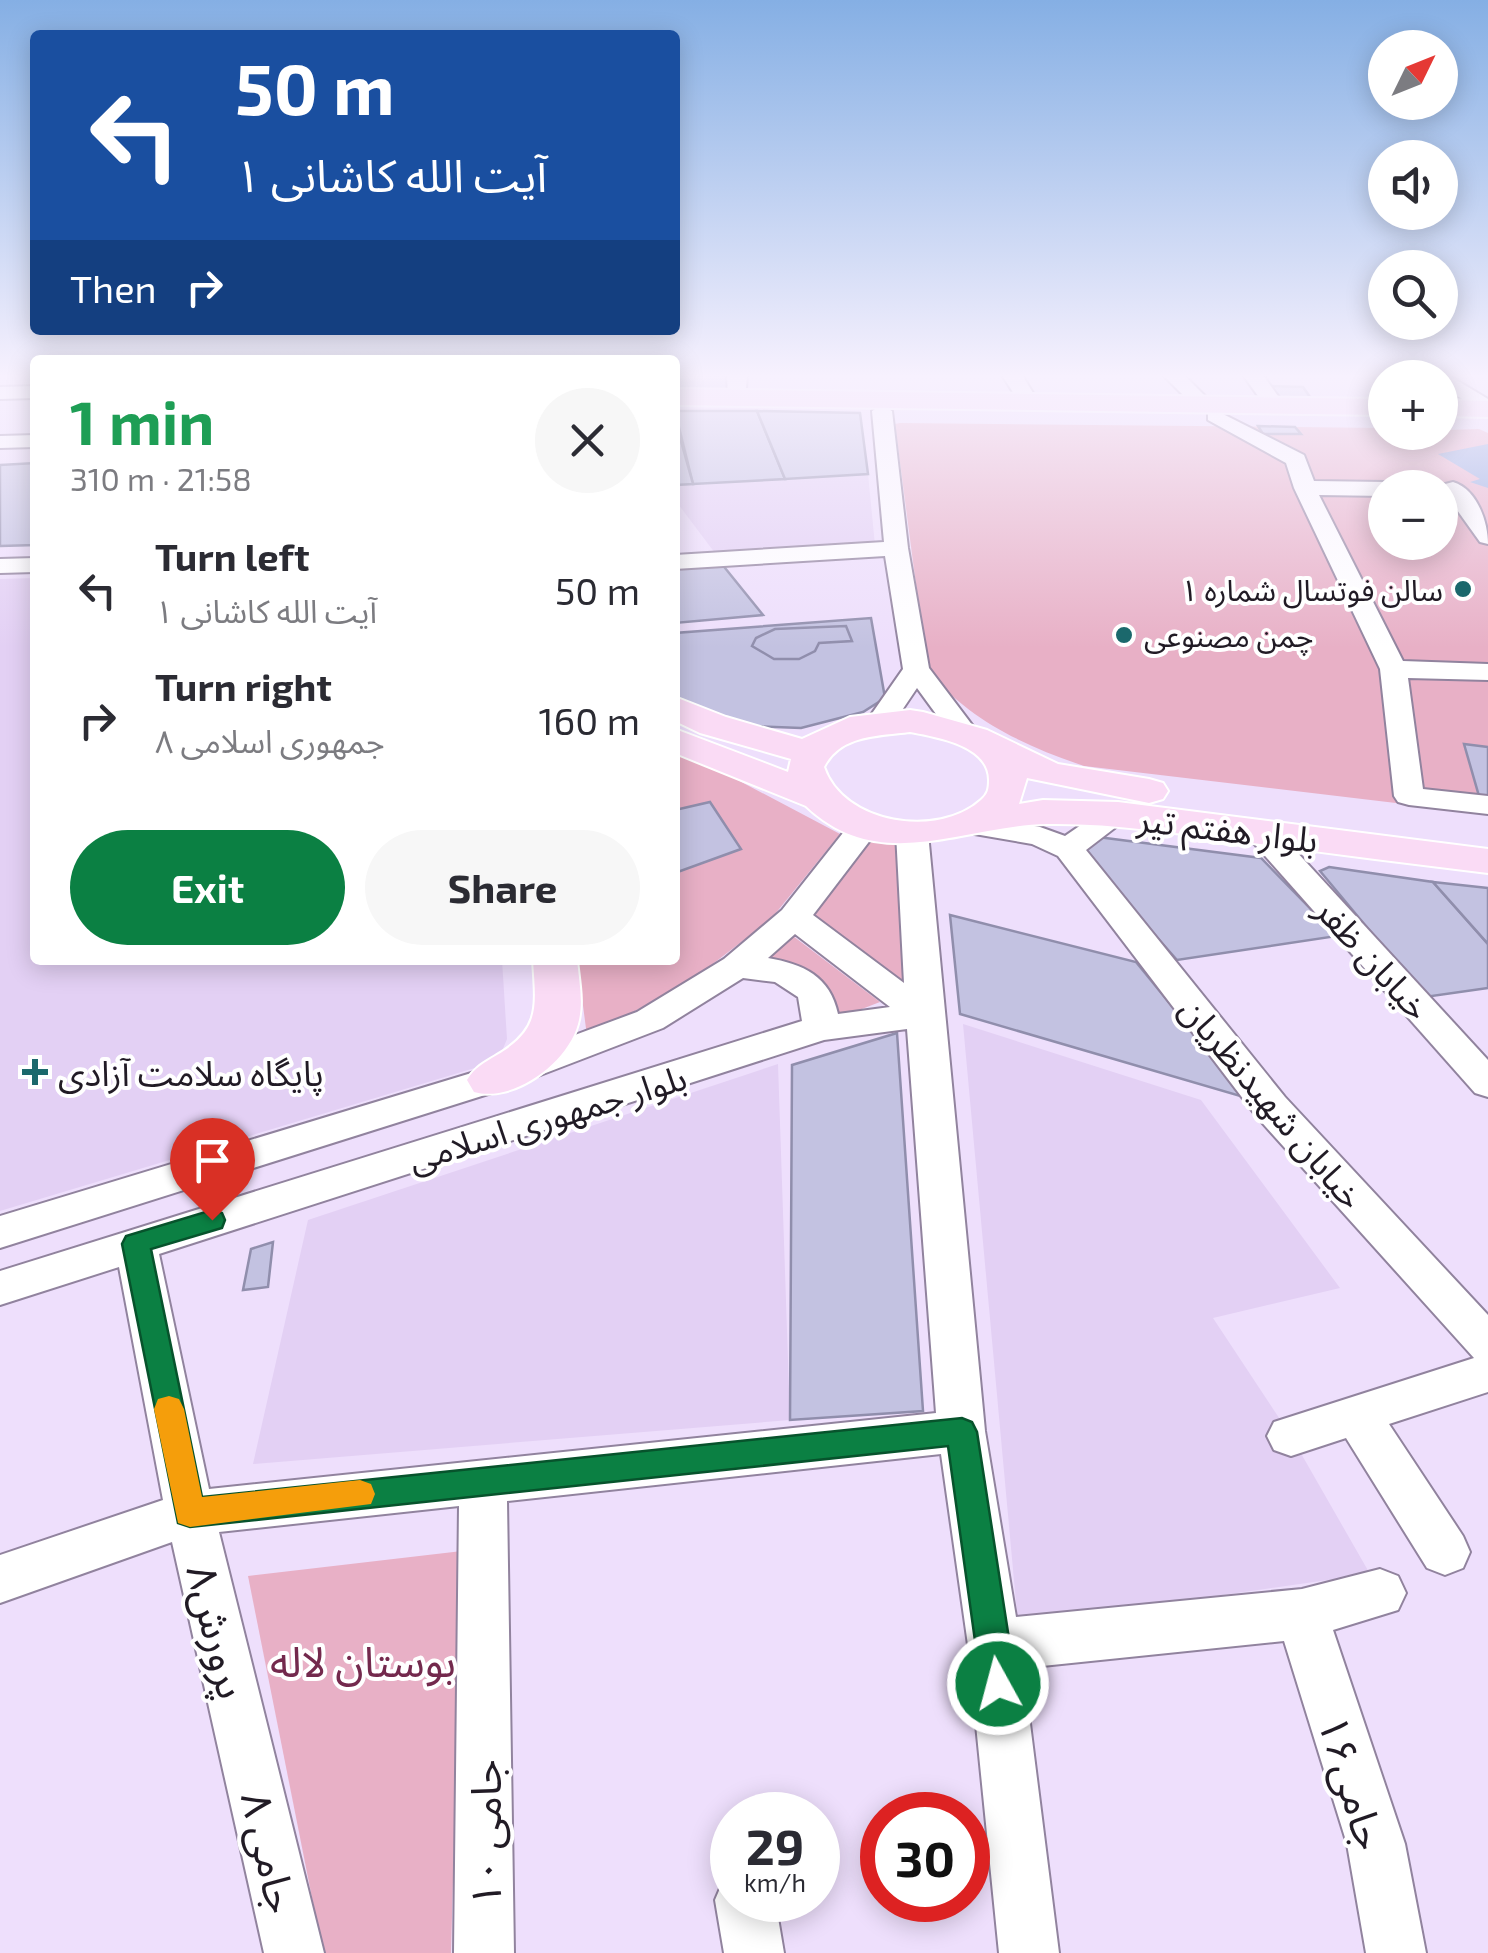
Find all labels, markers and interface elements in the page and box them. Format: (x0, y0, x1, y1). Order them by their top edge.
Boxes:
north arrow (1368, 30, 1458, 120)
map controls (1368, 30, 1458, 560)
text: 50 m (235, 45, 395, 129)
icon: left (70, 70, 200, 200)
button: sound (1368, 140, 1458, 230)
text: آیت الله کاشانی ۱ (235, 147, 547, 201)
button: search (1368, 250, 1458, 340)
icon: right (177, 260, 232, 315)
text: Then (70, 265, 157, 311)
button: + (1368, 360, 1458, 450)
text: 1 min (70, 385, 214, 457)
button: close (535, 388, 640, 493)
text: 310 m · 21:58 (70, 459, 252, 497)
button: − (1368, 470, 1458, 560)
text: Turn left (155, 533, 310, 579)
icon: left (70, 563, 125, 618)
text: 50 m (555, 567, 640, 613)
place label: سالن فوتسال شماره ۱ (1181, 571, 1443, 609)
marker: سالن فوتسال شماره ۱ (1452, 578, 1474, 600)
text: آیت الله کاشانی ۱ (155, 591, 377, 629)
place label: چمن مصنوعی (1144, 617, 1313, 656)
marker: چمن مصنوعی (1113, 624, 1135, 646)
text: Turn right (155, 663, 332, 709)
icon: right (70, 693, 125, 748)
text: 160 m (538, 697, 640, 743)
text: جمهوری اسلامی ۸ (155, 721, 385, 759)
street label: بلوار هفتم تیر (1134, 796, 1320, 868)
button: Exit (70, 830, 345, 945)
button: Share (365, 830, 640, 945)
street label: خیابان ظفر (1307, 887, 1440, 1029)
street label: خیابان شهیدنظریان (1171, 987, 1374, 1217)
place label: پایگاه سلامت آزادی (58, 1051, 324, 1096)
street label: بلوار جمهوری اسلامی (403, 1055, 692, 1181)
marker: پایگاه سلامت آزادی (22, 1059, 48, 1085)
pin (170, 1118, 255, 1221)
icon: arrive (185, 1133, 240, 1188)
street label: پرورش۸ (174, 1559, 260, 1705)
position arrow (946, 1632, 1050, 1736)
park label: بوستان لاله (270, 1635, 456, 1687)
street label: جامی۱۶ (1308, 1709, 1398, 1856)
street label: جامی ۱۰ (459, 1759, 511, 1907)
street label: جامی ۸ (231, 1786, 309, 1918)
speed limit sign: 30 (860, 1792, 990, 1922)
text: 29 (746, 1815, 804, 1875)
text: km/h (744, 1867, 806, 1897)

